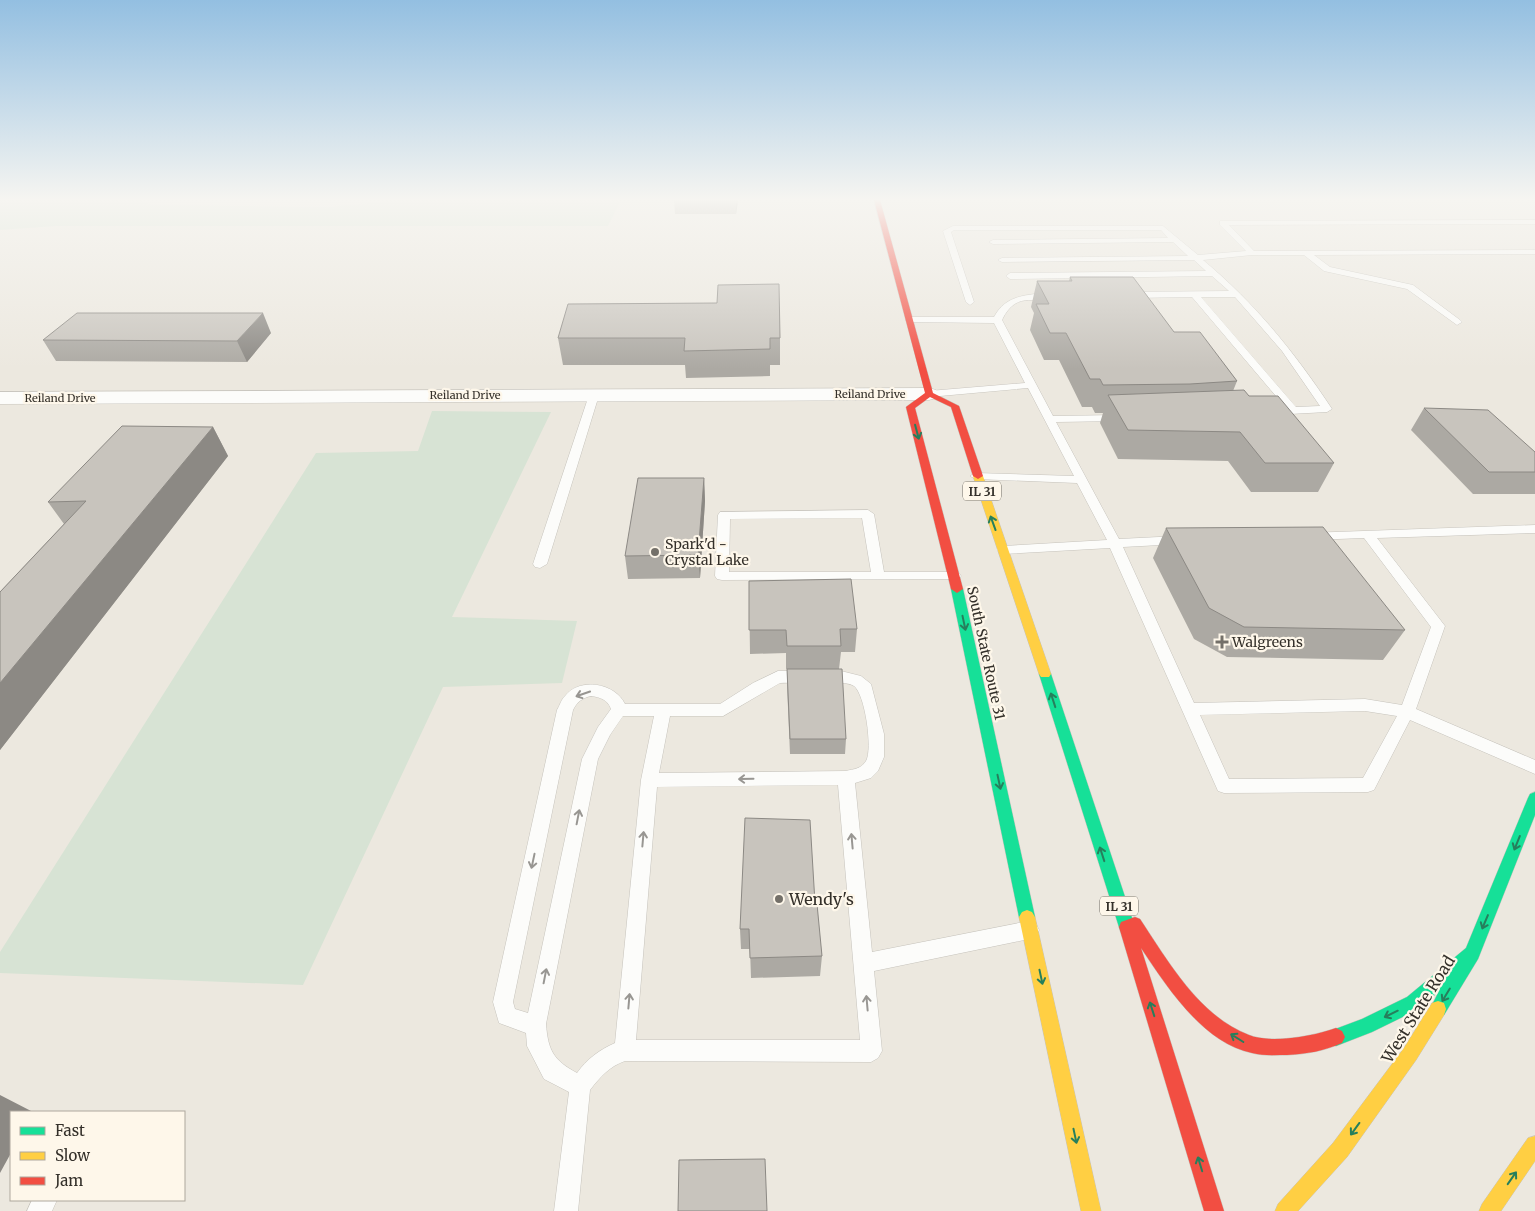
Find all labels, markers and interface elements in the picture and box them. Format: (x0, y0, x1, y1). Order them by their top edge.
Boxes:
street label: Reiland Drive (834, 387, 906, 401)
street label: Reiland Drive (429, 388, 501, 402)
street label: Reiland Drive (24, 391, 96, 405)
one-way arrow (913, 424, 922, 440)
road number: IL 31 (963, 482, 1001, 501)
one-way arrow (988, 515, 997, 531)
place label: Spark'd - Crystal Lake (665, 535, 749, 569)
marker: Spark'd - Crystal Lake (649, 546, 661, 558)
street label: South State Route 31 (963, 585, 1009, 721)
one-way arrow (960, 615, 969, 631)
place label: Walgreens (1231, 633, 1303, 651)
marker: Walgreens (1216, 636, 1228, 648)
one-way arrow (576, 690, 591, 699)
one-way arrow (1048, 692, 1057, 708)
one-way arrow (739, 774, 755, 784)
one-way arrow (995, 774, 1004, 790)
one-way arrow (573, 809, 583, 825)
one-way arrow (639, 832, 648, 848)
one-way arrow (847, 833, 856, 849)
one-way arrow (1512, 835, 1521, 851)
one-way arrow (1097, 847, 1107, 863)
one-way arrow (528, 852, 537, 868)
place label: Wendy's (788, 889, 854, 909)
marker: Wendy's (773, 893, 785, 905)
road number: IL 31 (1100, 896, 1138, 916)
one-way arrow (1479, 914, 1489, 929)
street label: West State Road (1376, 951, 1459, 1067)
one-way arrow (541, 968, 551, 984)
one-way arrow (1037, 968, 1046, 984)
one-way arrow (1441, 987, 1451, 1001)
one-way arrow (624, 993, 634, 1009)
one-way arrow (862, 995, 871, 1011)
one-way arrow (1147, 1002, 1156, 1017)
one-way arrow (1384, 1010, 1399, 1019)
one-way arrow (1230, 1032, 1244, 1042)
legend (10, 1111, 185, 1201)
text: Fast (55, 1121, 85, 1140)
one-way arrow (1350, 1122, 1361, 1135)
one-way arrow (1071, 1127, 1080, 1143)
text: Slow (55, 1146, 90, 1165)
one-way arrow (1195, 1157, 1205, 1173)
text: Jam (54, 1171, 83, 1190)
one-way arrow (1507, 1171, 1517, 1185)

